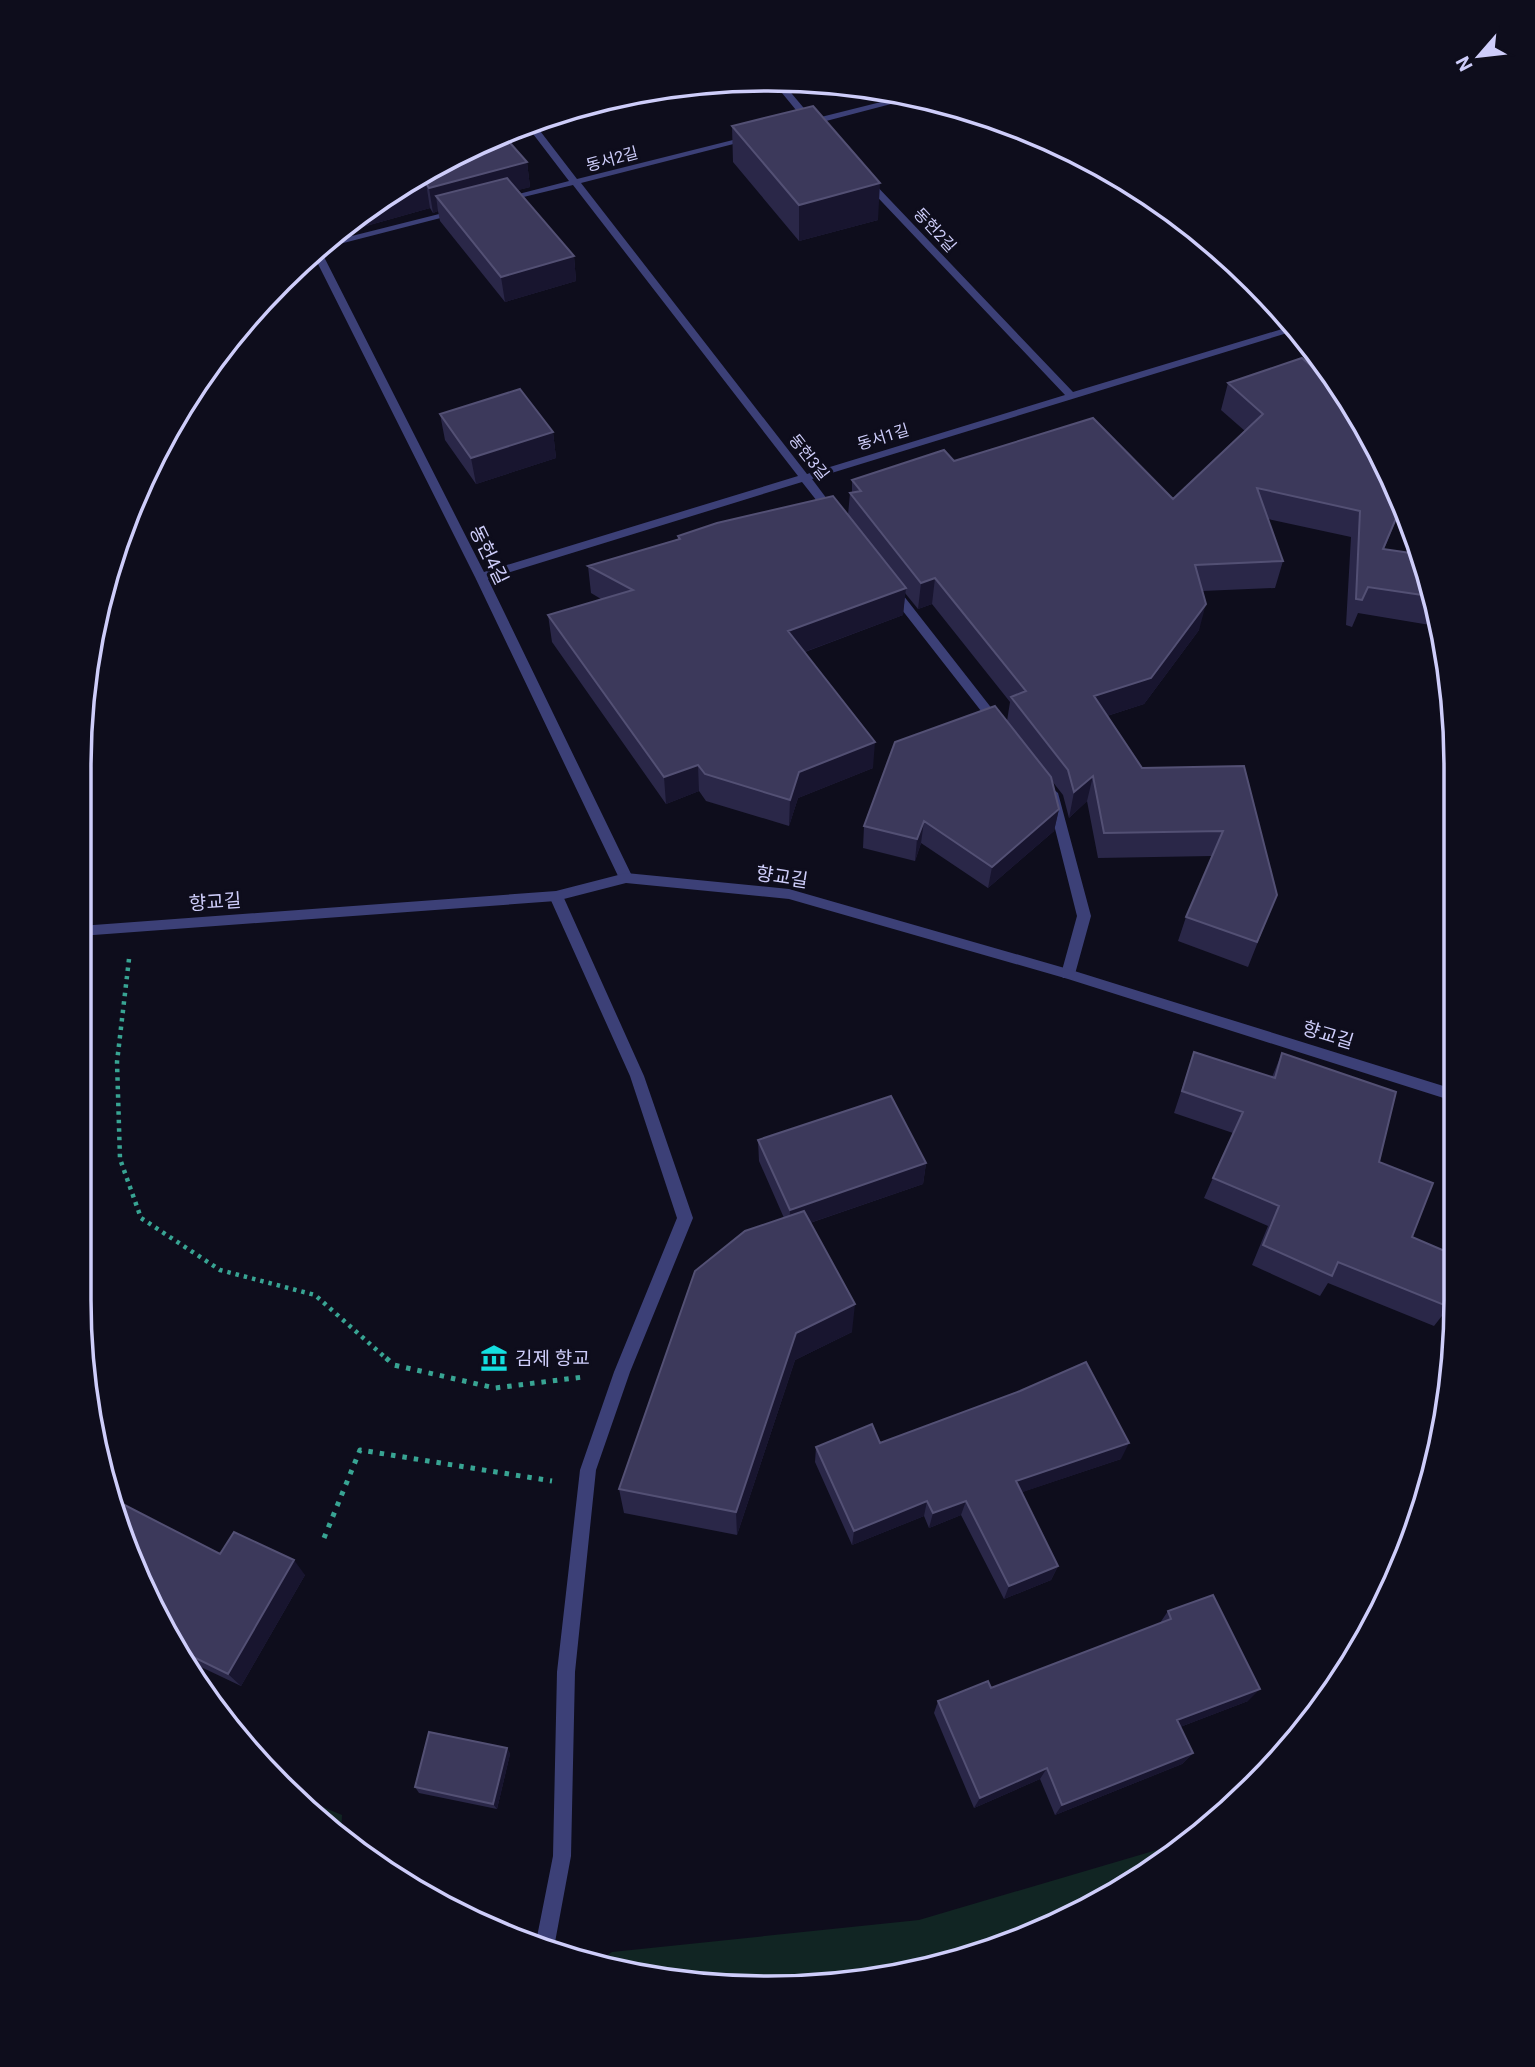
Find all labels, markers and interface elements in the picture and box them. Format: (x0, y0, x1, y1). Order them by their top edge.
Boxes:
north arrow (1444, 21, 1514, 91)
text: N (1451, 52, 1478, 75)
street label: 동서2길 (584, 143, 640, 175)
street label: 동헌2길 (910, 204, 960, 256)
street label: 동서1길 (855, 420, 911, 454)
street label: 동헌3길 (785, 430, 833, 484)
street label: 동헌4길 (465, 522, 513, 588)
street label: 향교길 (754, 862, 810, 892)
street label: 향교길 (188, 889, 242, 915)
street label: 향교길 (1300, 1016, 1356, 1054)
museum icon: 김제 향교 (479, 1343, 509, 1373)
place label: 김제 향교 (515, 1347, 590, 1370)

